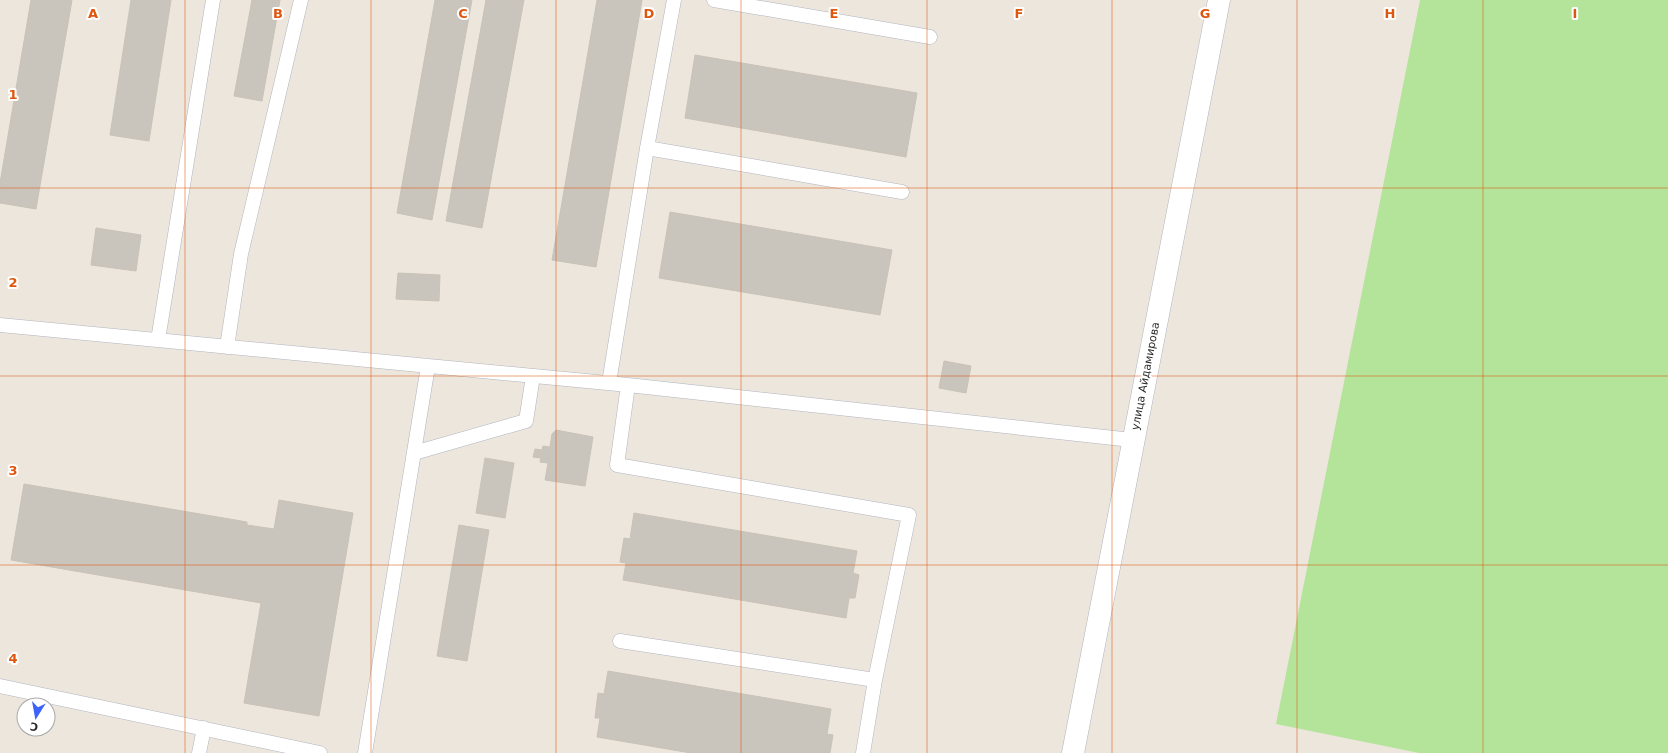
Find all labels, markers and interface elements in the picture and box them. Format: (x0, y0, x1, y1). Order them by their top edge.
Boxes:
text: A (88, 6, 98, 21)
text: B (273, 6, 283, 21)
text: C (458, 6, 468, 21)
text: D (644, 6, 655, 21)
text: E (830, 6, 838, 21)
text: F (1015, 6, 1023, 21)
text: G (1200, 6, 1210, 21)
text: H (1385, 6, 1395, 21)
text: I (1573, 6, 1577, 21)
text: 1 (8, 87, 18, 102)
text: 2 (8, 275, 18, 290)
street label: улица Айдамирова (1129, 321, 1162, 431)
text: 3 (8, 463, 18, 478)
text: 4 (8, 651, 18, 666)
north arrow (16, 697, 56, 737)
text: С (29, 719, 39, 733)

